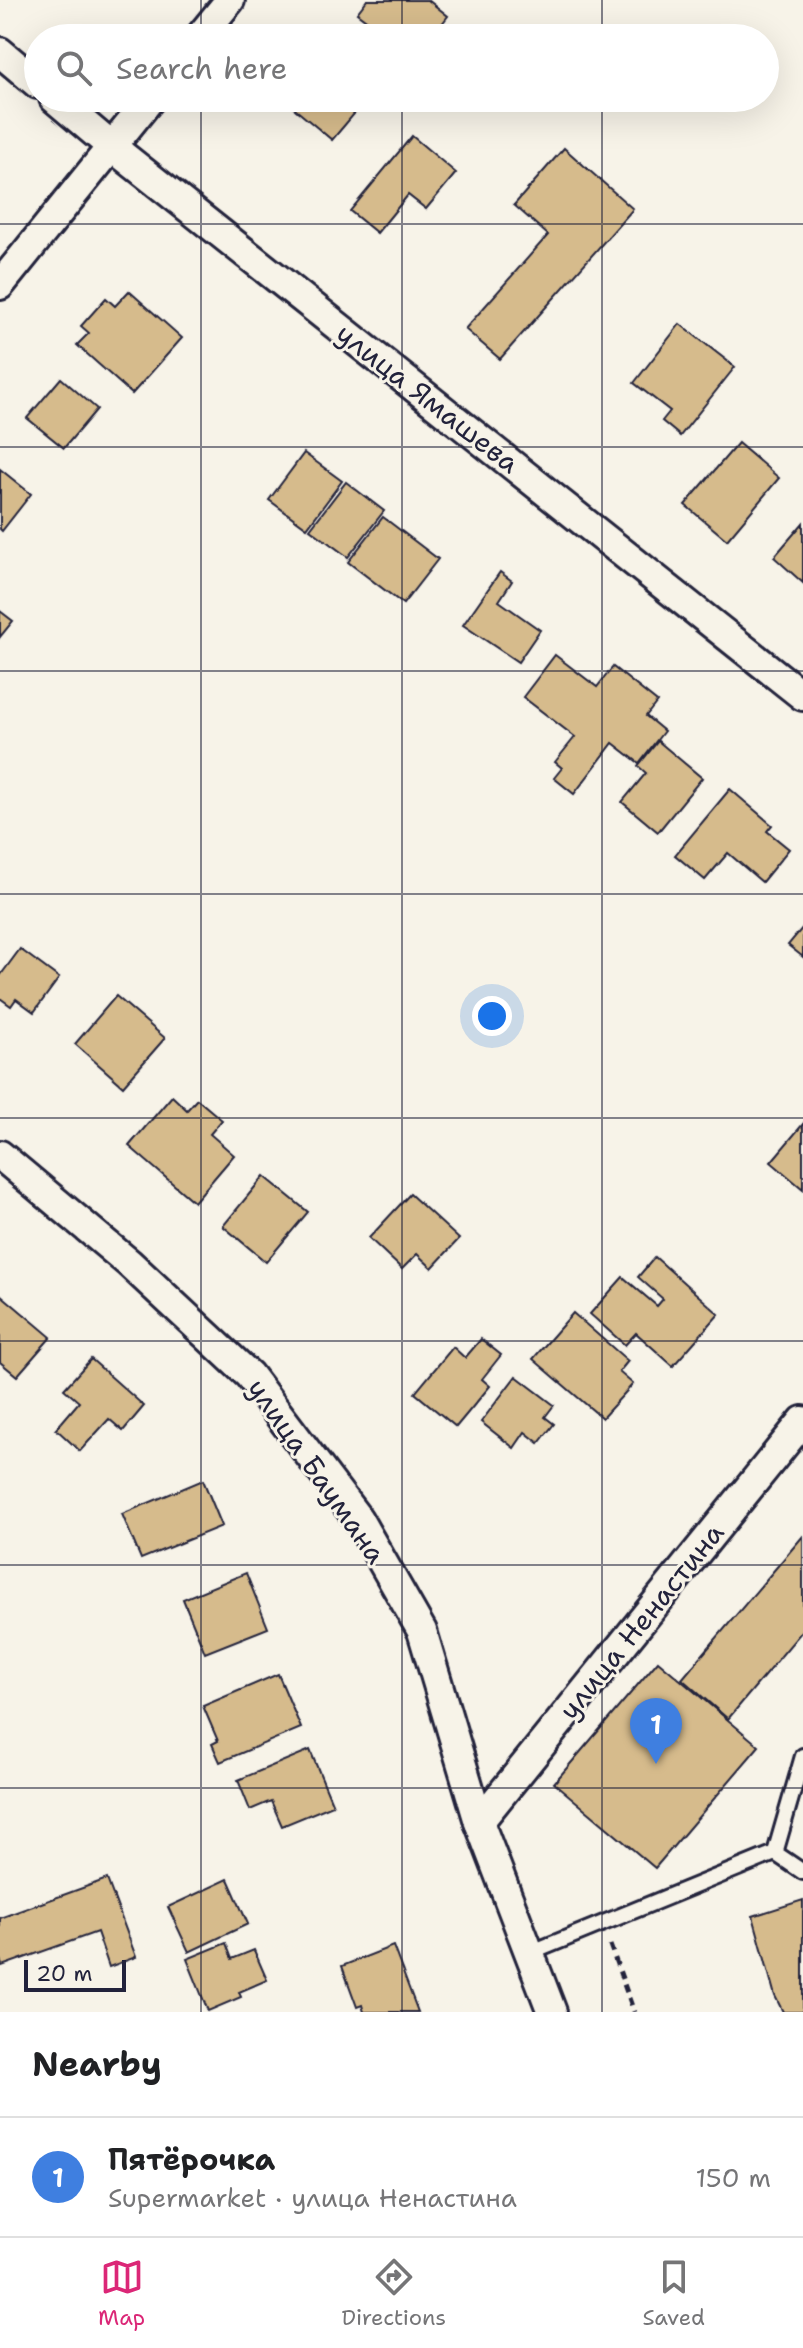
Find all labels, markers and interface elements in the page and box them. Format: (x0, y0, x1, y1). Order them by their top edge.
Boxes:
search box (24, 24, 779, 112)
icon: search (52, 46, 96, 90)
text: Search here (116, 48, 287, 89)
street label: улица Ямашева (328, 314, 528, 482)
your location (472, 996, 512, 1036)
street label: улица Баумана (239, 1371, 395, 1571)
street label: улица Ненастина (550, 1515, 732, 1727)
pin: 1 (630, 1698, 682, 1764)
scale bar (24, 1956, 126, 1992)
text: 20 m (36, 1959, 93, 1988)
text: Nearby (32, 2041, 162, 2087)
text: Пятёрочка (108, 2139, 275, 2180)
text: 1 (52, 2160, 64, 2195)
text: 150 m (695, 2160, 771, 2195)
text: Supermarket · улица Ненастина (108, 2180, 517, 2215)
tab: Map (98, 2255, 145, 2332)
tab: Directions (341, 2255, 446, 2332)
tab: Saved (642, 2255, 705, 2332)

